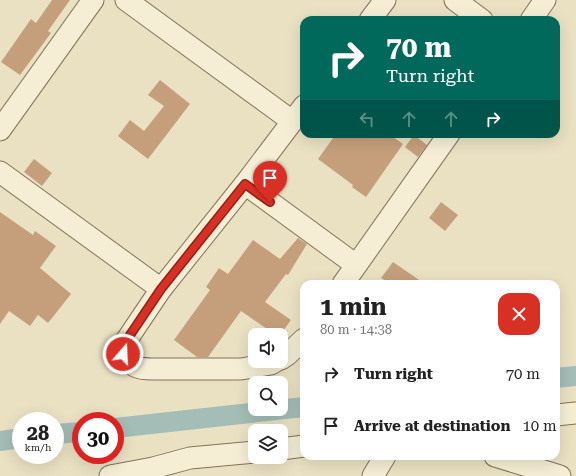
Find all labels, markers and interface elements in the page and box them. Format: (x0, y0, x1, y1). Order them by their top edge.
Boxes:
text: 70 m (386, 31, 451, 64)
icon: right (320, 32, 372, 84)
text: Turn right (386, 65, 474, 86)
icon: left (356, 108, 378, 130)
icon: ahead (398, 108, 420, 130)
icon: ahead (440, 108, 462, 130)
icon: right (482, 108, 504, 130)
pin (253, 161, 287, 202)
icon: arrive (259, 167, 281, 189)
text: 1 min (320, 293, 387, 321)
button: close (498, 293, 540, 335)
text: 80 m · 14:38 (320, 322, 392, 337)
map controls (248, 328, 288, 464)
button: sound (248, 328, 288, 368)
position arrow (102, 333, 144, 375)
icon: right (320, 363, 342, 385)
text: Turn right (354, 365, 433, 383)
text: 70 m (506, 365, 540, 383)
button: search (248, 376, 288, 416)
speed limit sign: 30 (72, 412, 124, 464)
icon: arrive (320, 415, 342, 437)
text: Arrive at destination (354, 417, 510, 435)
text: 10 m (522, 417, 557, 435)
text: 28 (27, 421, 49, 445)
button: layers (248, 424, 288, 464)
text: km/h (25, 442, 51, 453)

